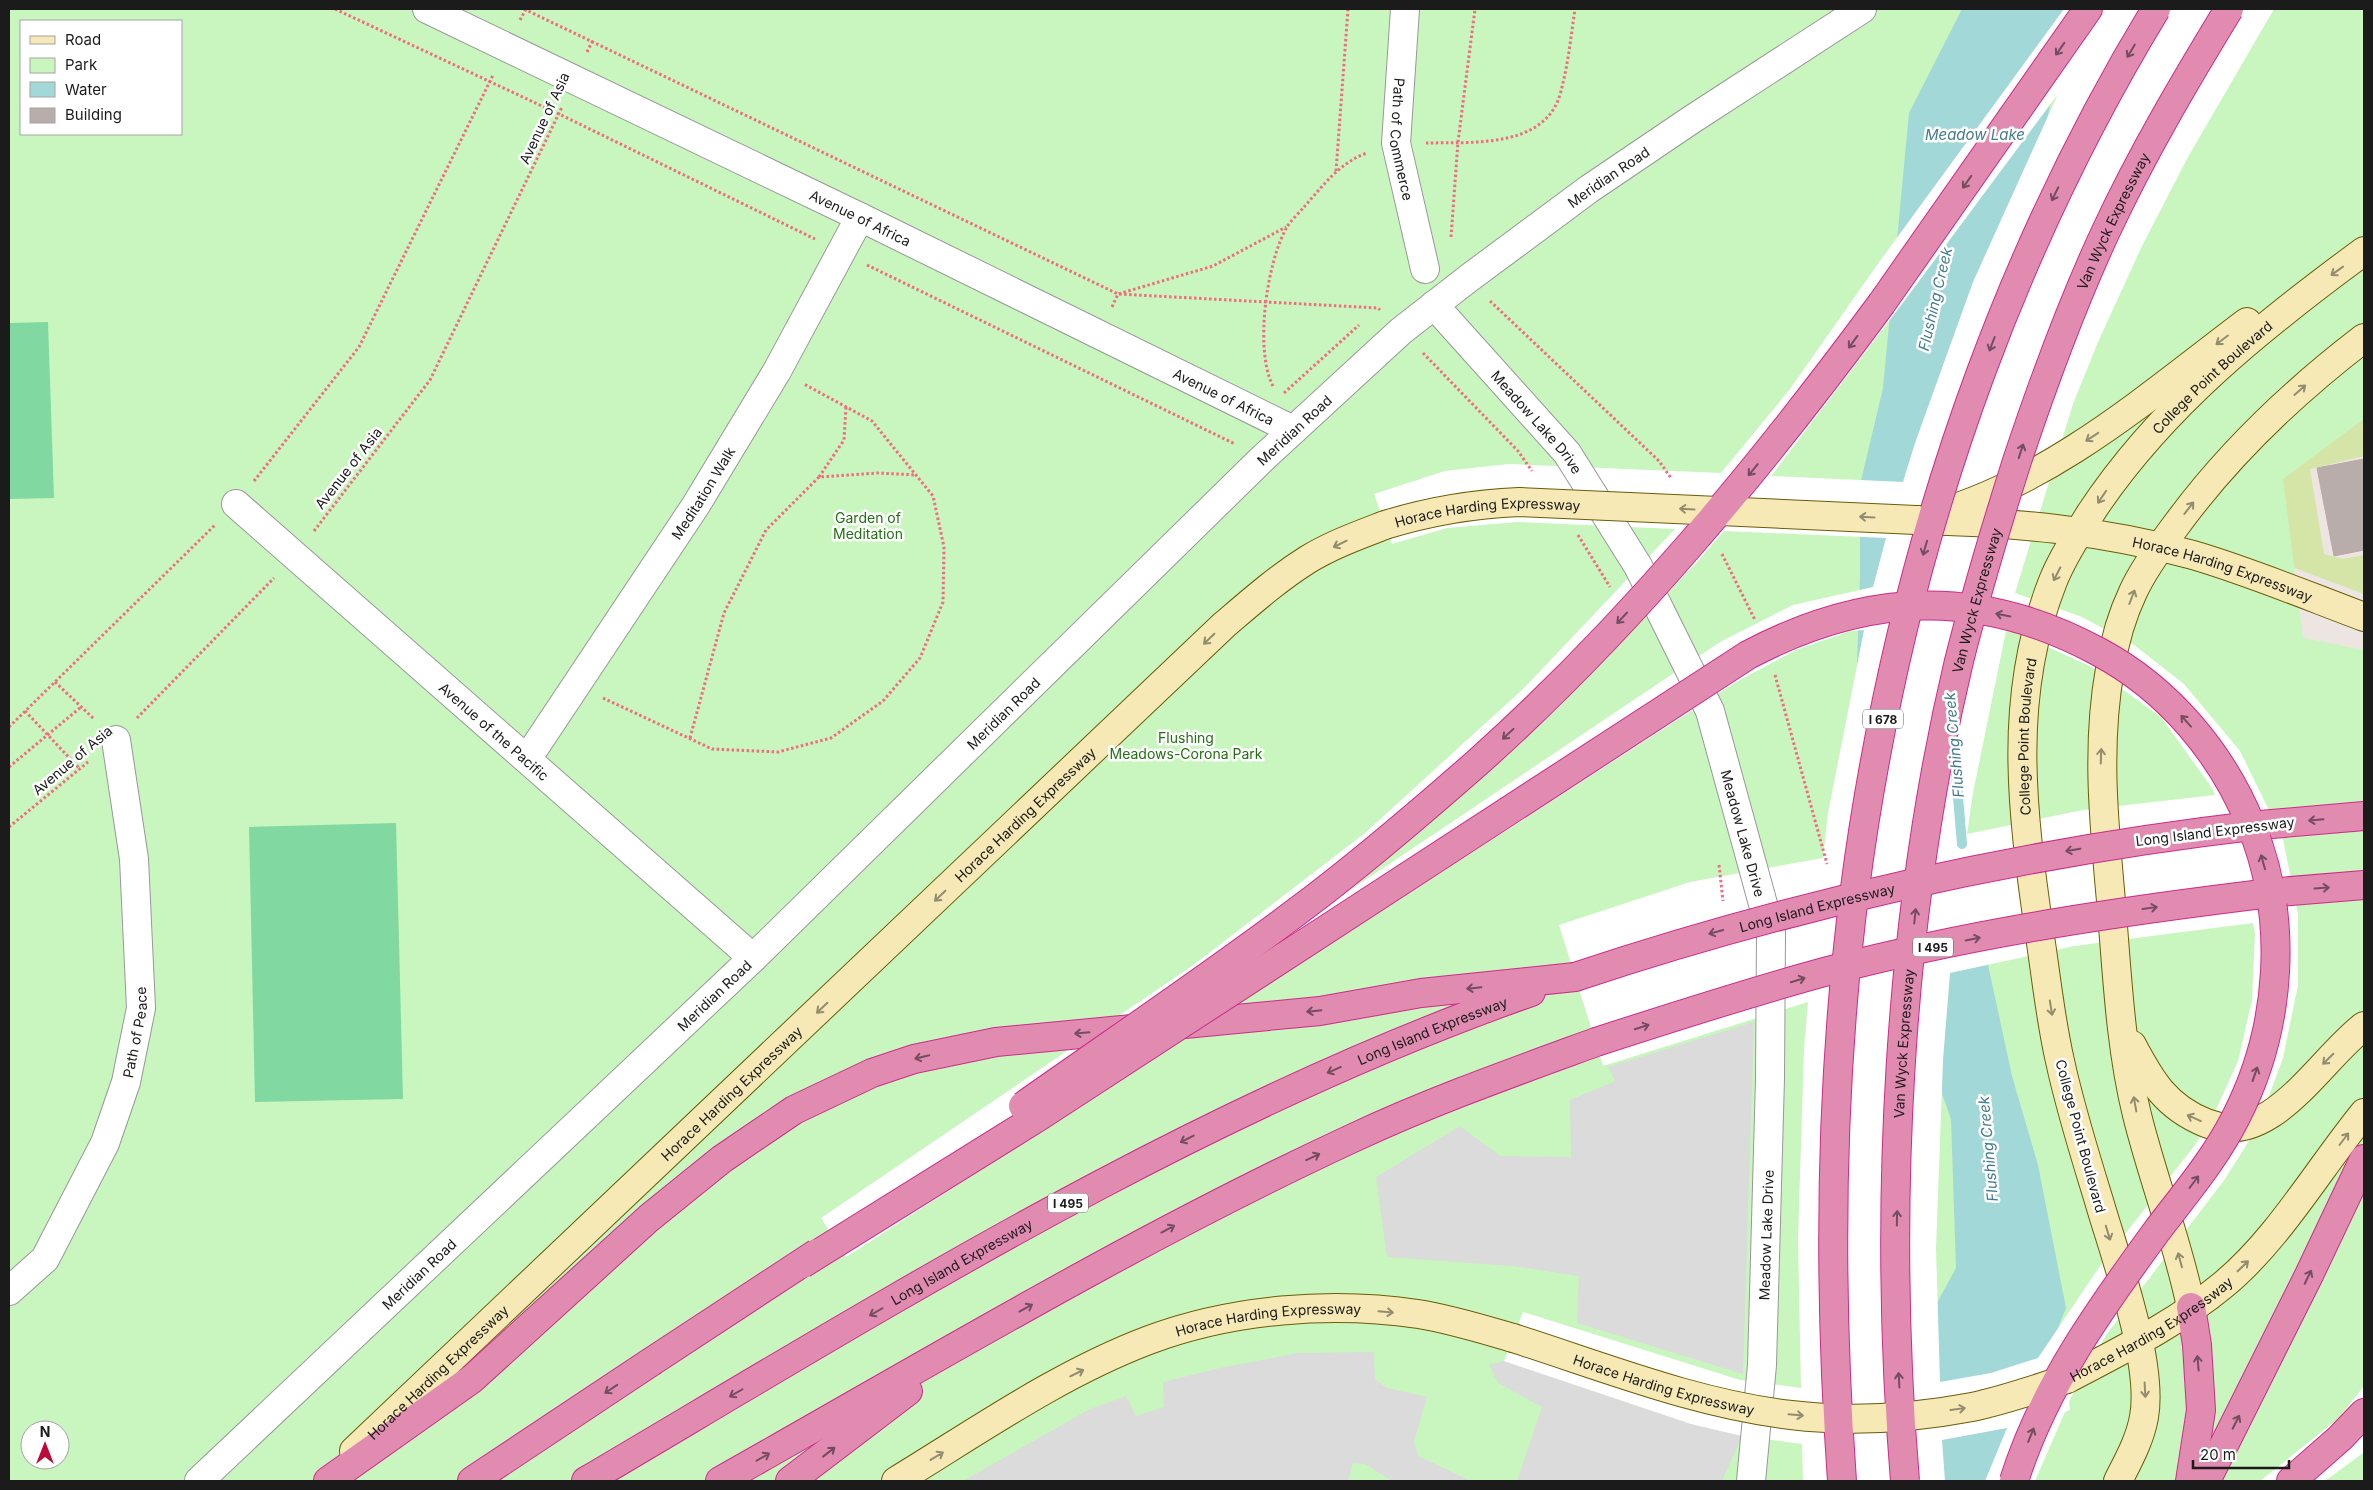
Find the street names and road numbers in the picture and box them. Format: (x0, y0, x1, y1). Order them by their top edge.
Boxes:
street label: Avenue of Asia (515, 70, 573, 166)
street label: Path of Commerce (1387, 77, 1417, 202)
street label: Meridian Road (1564, 142, 1652, 211)
street label: Van Wyck Expressway (2073, 149, 2153, 292)
street label: Avenue of Africa (807, 186, 914, 249)
street label: College Point Boulevard (2148, 317, 2275, 437)
street label: Avenue of Africa (1171, 364, 1277, 428)
street label: Meadow Lake Drive (1488, 367, 1586, 477)
street label: Meridian Road (1253, 391, 1335, 468)
street label: Avenue of Asia (311, 424, 385, 512)
street label: Meditation Walk (667, 443, 738, 542)
street label: Horace Harding Expressway (1393, 493, 1581, 530)
street label: Van Wyck Expressway (1948, 526, 2004, 675)
street label: Horace Harding Expressway (2131, 533, 2315, 605)
street label: College Point Boulevard (2014, 656, 2039, 816)
street label: Meridian Road (963, 673, 1043, 752)
street label: Avenue of the Pacific (436, 678, 553, 784)
road number: I 678 (1863, 710, 1903, 729)
street label: Avenue of Asia (29, 722, 115, 798)
street label: Horace Harding Expressway (951, 743, 1099, 885)
street label: Meadow Lake Drive (1718, 768, 1769, 899)
street label: Long Island Expressway (2135, 813, 2296, 849)
street label: Long Island Expressway (1737, 879, 1897, 935)
road number: I 495 (1913, 938, 1953, 956)
street label: Meridian Road (673, 956, 754, 1034)
street label: Van Wyck Expressway (1889, 968, 1917, 1119)
street label: Path of Peace (119, 986, 150, 1079)
street label: Long Island Expressway (1355, 993, 1510, 1068)
street label: Horace Harding Expressway (657, 1022, 805, 1164)
street label: College Point Boulevard (2052, 1057, 2110, 1215)
street label: Meadow Lake Drive (1755, 1169, 1777, 1301)
road number: I 495 (1048, 1194, 1088, 1212)
street label: Long Island Expressway (887, 1214, 1035, 1308)
street label: Meridian Road (378, 1235, 459, 1313)
street label: Horace Harding Expressway (2067, 1272, 2236, 1385)
street label: Horace Harding Expressway (1173, 1299, 1362, 1339)
street label: Horace Harding Expressway (363, 1301, 511, 1443)
street label: Horace Harding Expressway (1571, 1350, 1756, 1418)

